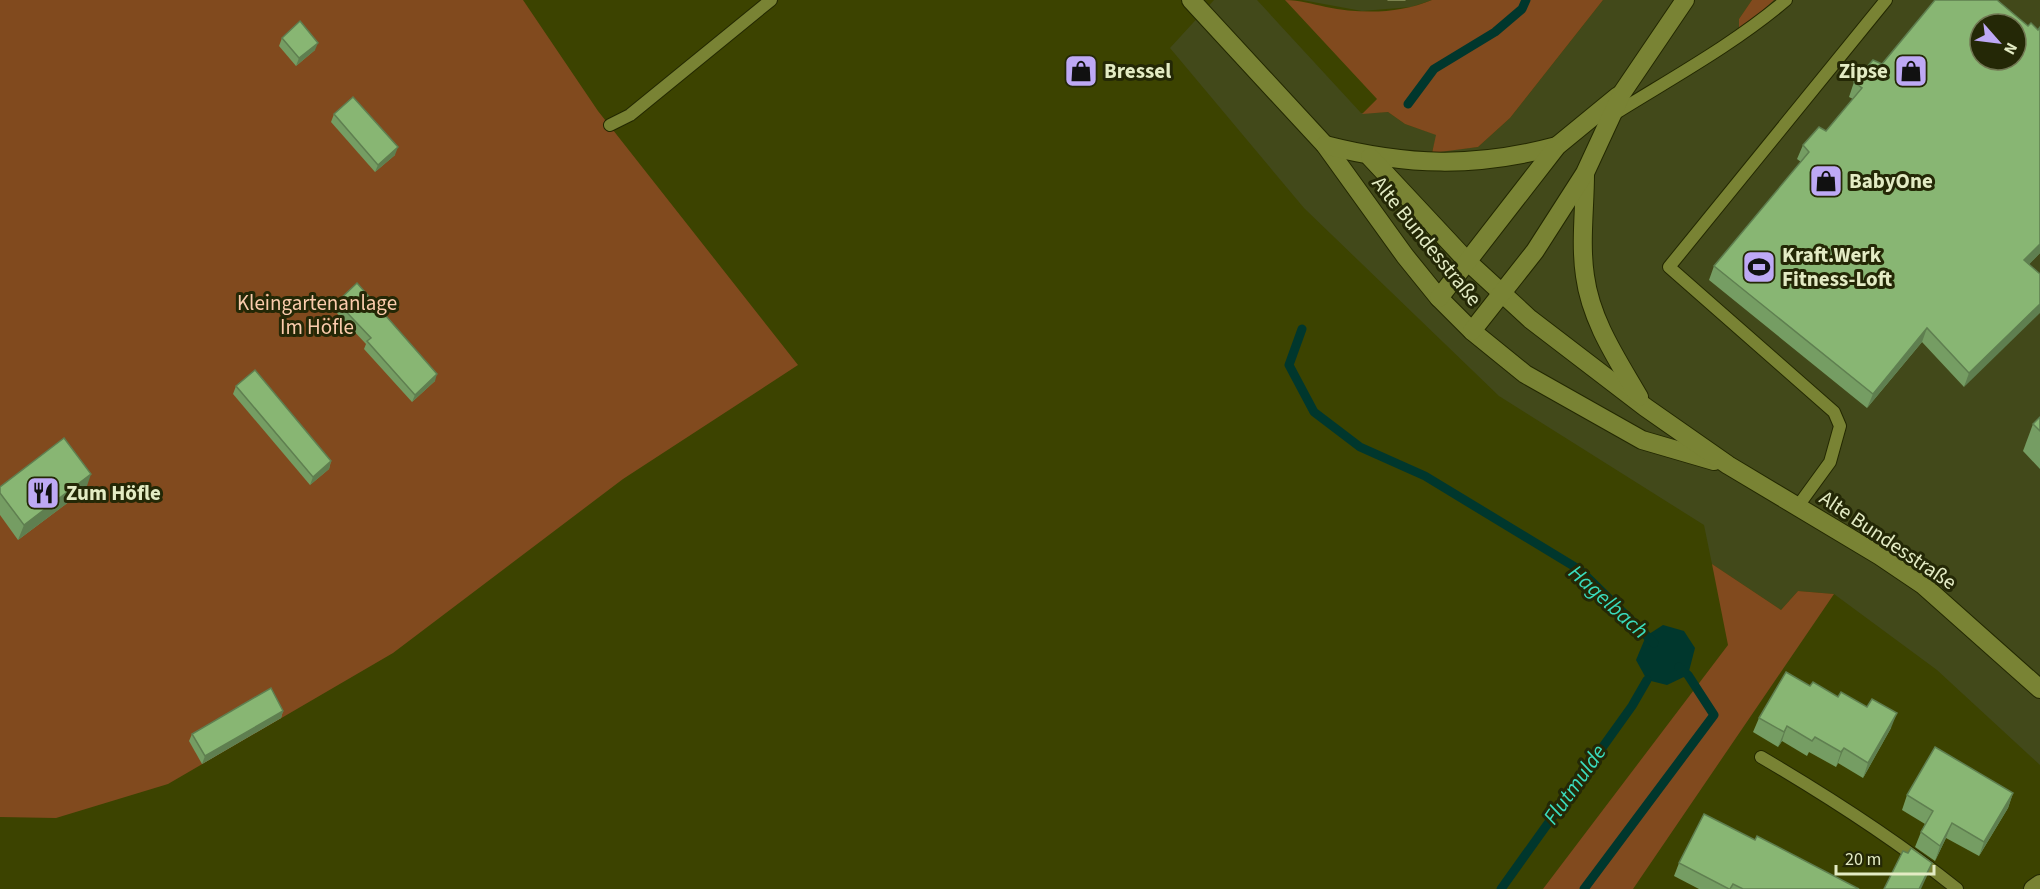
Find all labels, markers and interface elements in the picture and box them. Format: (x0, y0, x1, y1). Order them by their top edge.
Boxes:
north arrow (1968, 12, 2028, 72)
text: N (1998, 39, 2023, 58)
shop icon: Bressel (1063, 53, 1099, 89)
shop icon: Zipse (1893, 53, 1929, 89)
place label: Bressel (1104, 56, 1171, 86)
place label: Zipse (1839, 56, 1888, 86)
shop icon: BabyOne (1808, 163, 1844, 199)
place label: BabyOne (1849, 166, 1933, 196)
street label: Alte Bundesstraße (1365, 170, 1489, 312)
place label: Kraft.Werk Fitness-Loft (1782, 240, 1893, 294)
sports icon: Kraft.Werk Fitness-Loft (1741, 249, 1777, 285)
park label: Kleingartenanlage Im Höfle (237, 288, 397, 342)
restaurant icon: Zum Höfle (25, 475, 61, 511)
place label: Zum Höfle (66, 478, 161, 508)
street label: Alte Bundesstraße (1813, 483, 1963, 597)
water label: Hagelbach (1561, 557, 1655, 646)
water label: Flutmulde (1536, 738, 1614, 831)
scale bar (1836, 838, 1934, 876)
text: 20 m (1845, 847, 1881, 872)

